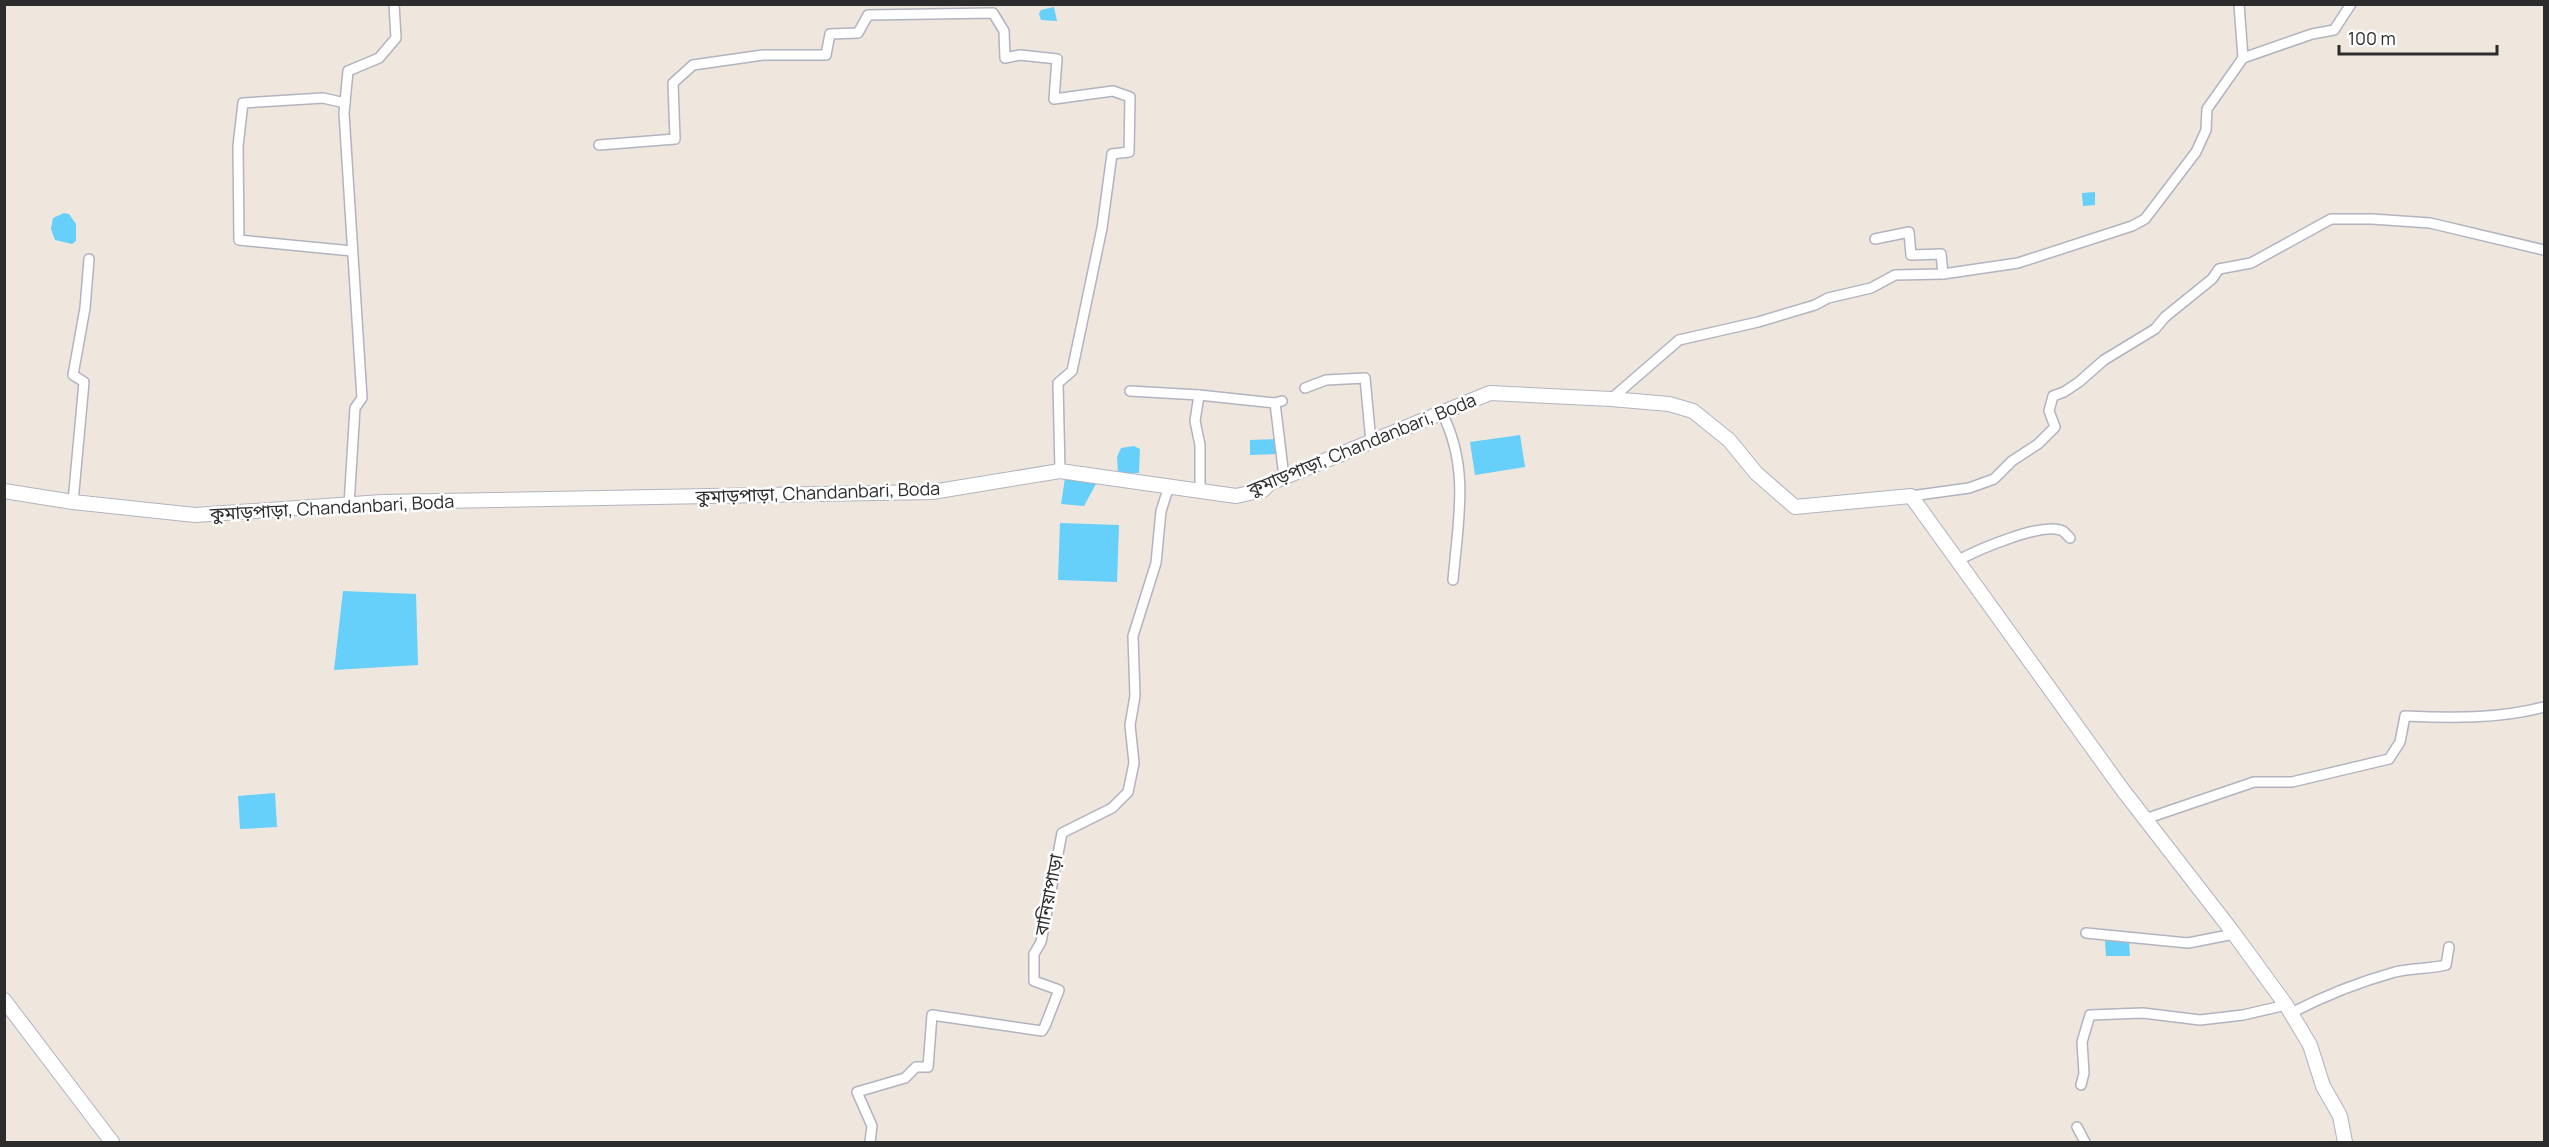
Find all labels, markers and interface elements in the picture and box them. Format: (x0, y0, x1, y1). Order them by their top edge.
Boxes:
scale bar (2339, 18, 2496, 56)
text: 100 m (2348, 26, 2396, 50)
street label: কুমাড়পাড়া, Chandanbari, Boda (1243, 387, 1479, 501)
street label: কুমাড়পাড়া, Chandanbari, Boda (694, 476, 941, 508)
street label: কুমাড়পাড়া, Chandanbari, Boda (208, 489, 455, 525)
street label: বানিয়াপাড়া (1028, 852, 1068, 939)

